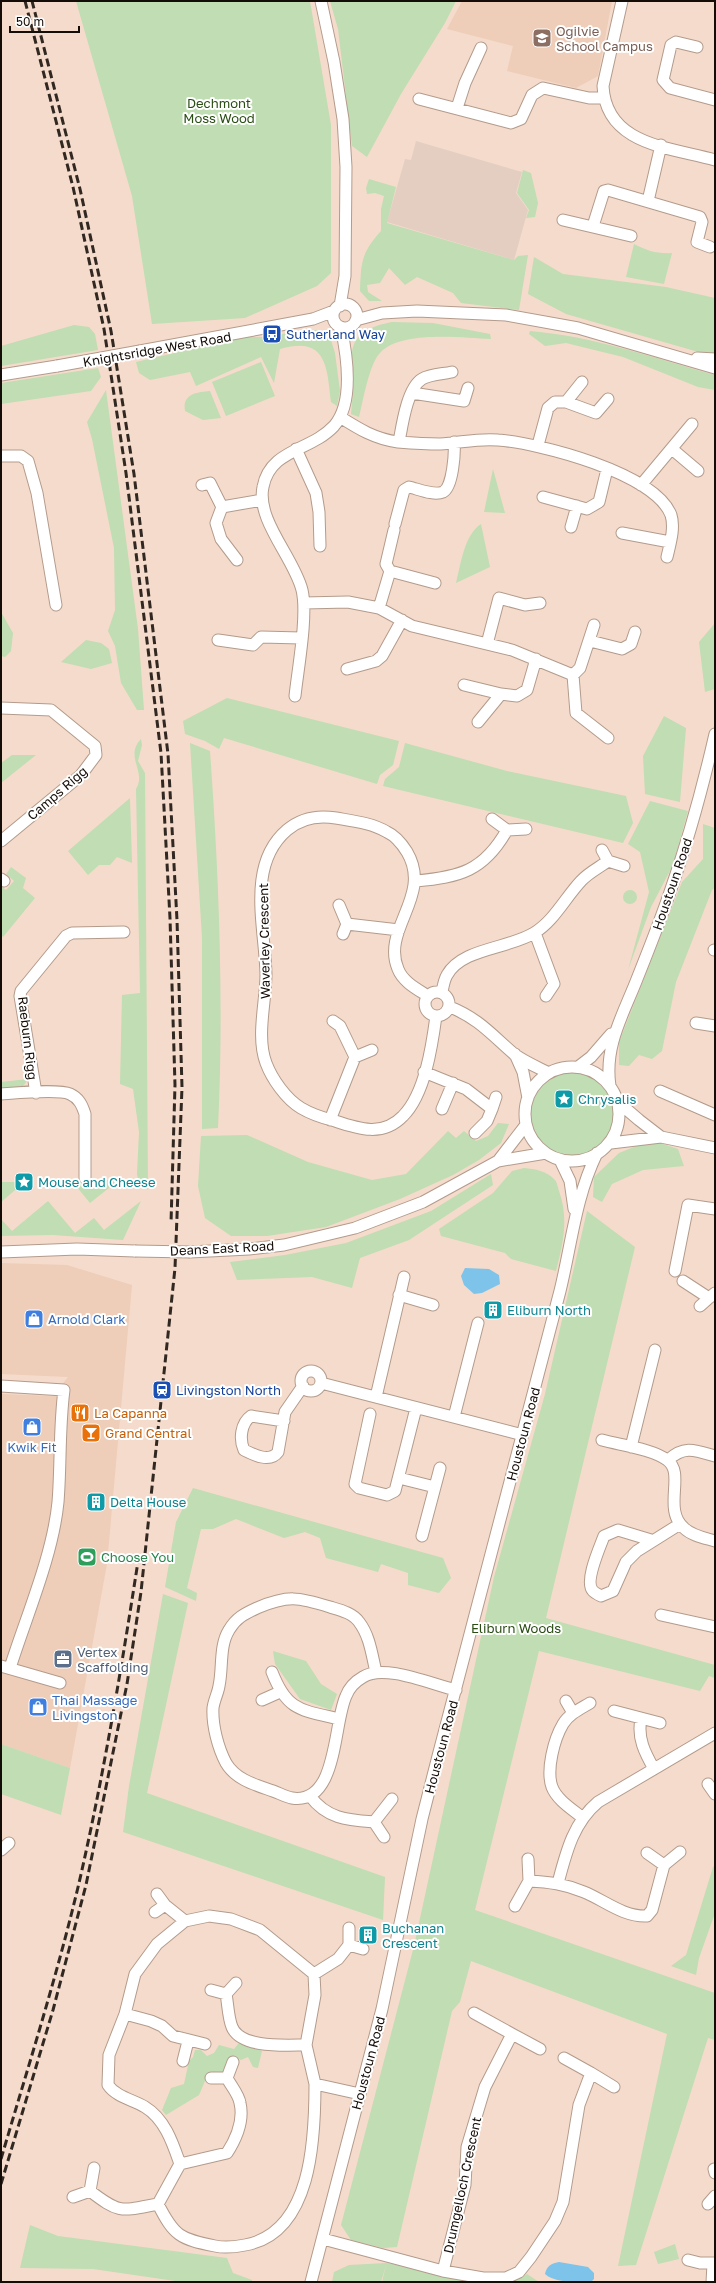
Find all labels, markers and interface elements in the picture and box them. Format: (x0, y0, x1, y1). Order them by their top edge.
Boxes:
scale bar (10, 8, 79, 34)
text: 50 m (16, 14, 44, 29)
place label: Ogilvie School Campus (556, 23, 653, 54)
school or university icon: Ogilvie School Campus (531, 27, 553, 49)
park label: Dechmont Moss Wood (183, 95, 255, 126)
bus stop icon: Sutherland Way (261, 323, 283, 345)
place label: Sutherland Way (286, 326, 386, 342)
street label: Knightsridge West Road (82, 328, 232, 370)
street label: Camps Rigg (24, 763, 90, 823)
street label: Houstoun Road (649, 836, 695, 932)
street label: Waverley Crescent (255, 883, 273, 999)
street label: Raeburn Rigg (15, 995, 41, 1081)
place icon: Chrysalis (553, 1088, 575, 1110)
place label: Chrysalis (578, 1091, 636, 1107)
place icon: Mouse and Cheese (13, 1171, 35, 1193)
place label: Mouse and Cheese (38, 1174, 155, 1190)
street label: Deans East Road (169, 1237, 275, 1259)
building icon: Eliburn North (482, 1299, 504, 1321)
place label: Eliburn North (507, 1302, 591, 1318)
shop icon: Arnold Clark (23, 1308, 45, 1330)
place label: Arnold Clark (48, 1311, 126, 1327)
station icon: Livingston North (151, 1379, 173, 1401)
place label: Livingston North (176, 1382, 281, 1398)
street label: Houstoun Road (503, 1385, 543, 1483)
restaurant icon: La Capanna (69, 1402, 91, 1424)
place label: La Capanna (94, 1405, 167, 1421)
shop icon: Kwik Fit (21, 1416, 43, 1438)
bar icon: Grand Central (80, 1422, 102, 1444)
place label: Grand Central (105, 1425, 192, 1441)
place label: Kwik Fit (7, 1439, 57, 1455)
building icon: Delta House (85, 1491, 107, 1513)
place label: Delta House (110, 1494, 186, 1510)
sports icon: Choose You (76, 1546, 98, 1568)
place label: Choose You (101, 1549, 174, 1565)
park label: Eliburn Woods (471, 1620, 561, 1636)
place label: Vertex Scaffolding (77, 1644, 149, 1675)
office icon: Vertex Scaffolding (52, 1648, 74, 1670)
place label: Thai Massage Livingston (52, 1692, 137, 1723)
shop icon: Thai Massage Livingston (27, 1696, 49, 1718)
street label: Houstoun Road (421, 1698, 461, 1796)
place label: Buchanan Crescent (382, 1920, 444, 1951)
building icon: Buchanan Crescent (357, 1924, 379, 1946)
street label: Houstoun Road (348, 2014, 388, 2112)
street label: Drumgelloch Crescent (440, 2115, 484, 2255)

